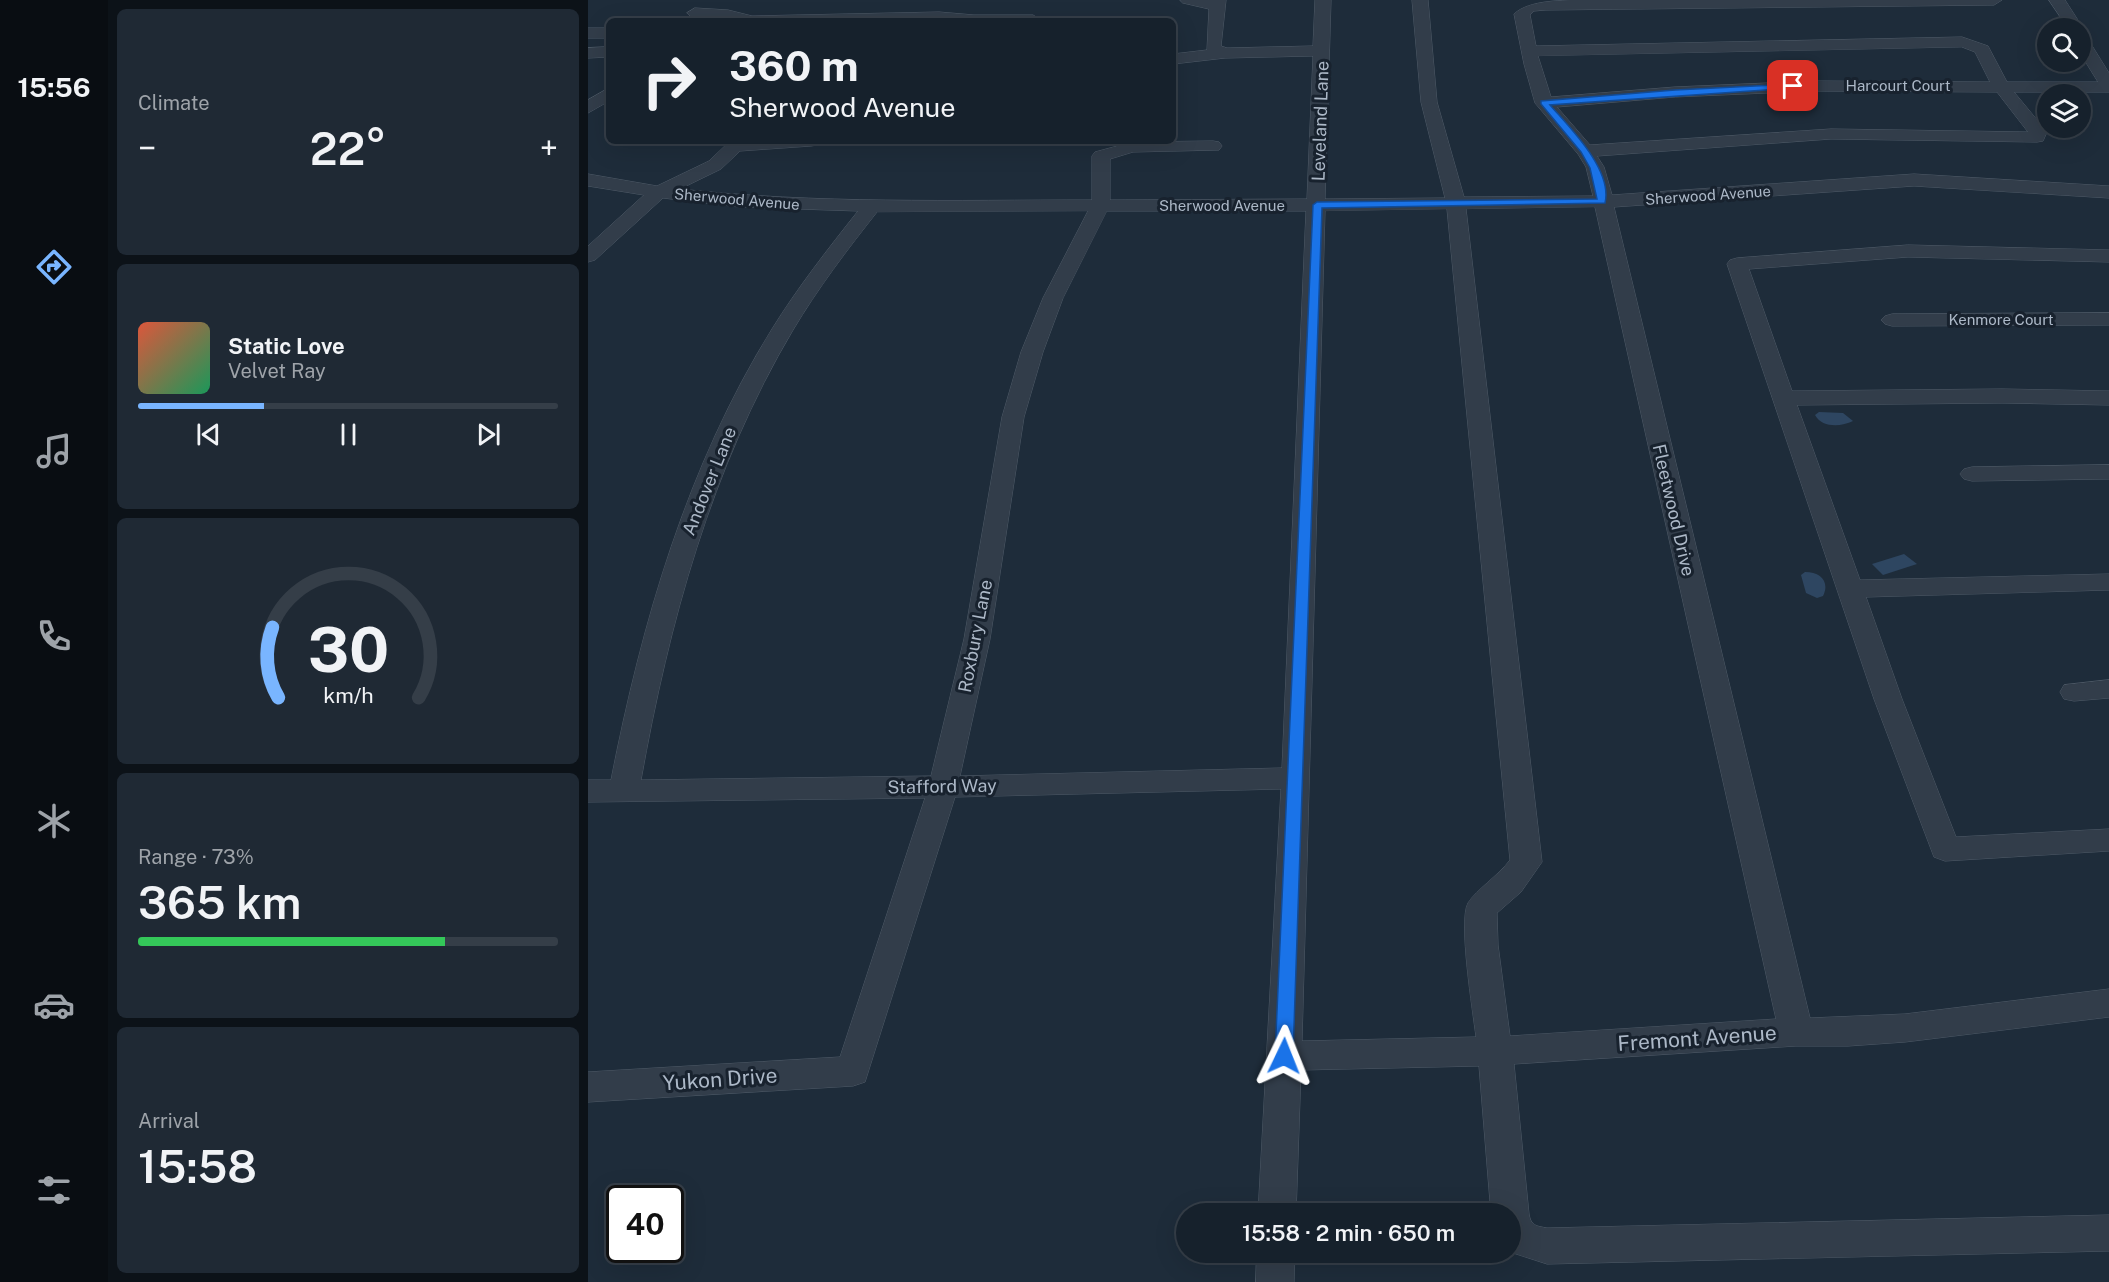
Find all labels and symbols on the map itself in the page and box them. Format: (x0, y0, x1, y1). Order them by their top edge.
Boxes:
street label: Leveland Lane (1307, 60, 1333, 182)
pin (1767, 60, 1818, 111)
street label: Harcourt Court (1845, 77, 1951, 94)
street label: Sherwood Avenue (1645, 182, 1771, 208)
street label: Sherwood Avenue (674, 185, 800, 213)
street label: Sherwood Avenue (1159, 197, 1285, 214)
street label: Kenmore Court (1948, 311, 2054, 328)
street label: Andover Lane (678, 424, 740, 538)
street label: Fleetwood Drive (1649, 442, 1699, 578)
street label: Roxbury Lane (954, 578, 996, 694)
street label: Stafford Way (887, 775, 997, 797)
street label: Fremont Avenue (1617, 1020, 1777, 1056)
position arrow (1252, 1024, 1316, 1088)
street label: Yukon Drive (662, 1063, 778, 1095)
speed limit sign: 40 (606, 1185, 684, 1263)

